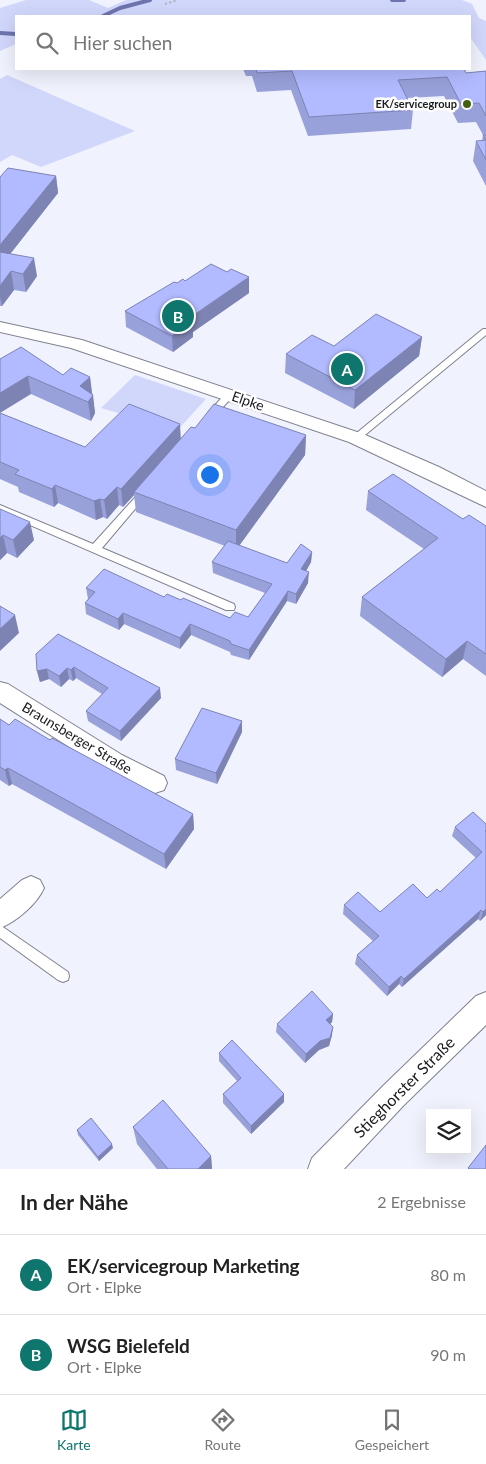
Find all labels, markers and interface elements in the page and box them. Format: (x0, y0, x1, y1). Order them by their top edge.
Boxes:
search box (15, 15, 471, 70)
icon: search (33, 29, 61, 57)
text: Hier suchen (73, 31, 172, 54)
place label: EK/servicegroup (375, 97, 457, 110)
marker: EK/servicegroup (461, 98, 473, 110)
pin: B (162, 297, 194, 335)
pin: A (331, 350, 363, 388)
street label: Elpke (230, 387, 267, 414)
your location (197, 462, 223, 488)
street label: Braunsberger Straße (19, 698, 135, 777)
street label: Stieghorster Straße (349, 1032, 458, 1141)
map controls (426, 1109, 471, 1154)
button: layers (426, 1109, 471, 1154)
text: In der Nähe (20, 1189, 128, 1214)
text: 2 Ergebnisse (377, 1192, 466, 1211)
text: EK/servicegroup Marketing (67, 1254, 300, 1277)
text: A (30, 1265, 42, 1284)
text: 80 m (430, 1265, 466, 1284)
text: Ort · Elpke (67, 1277, 142, 1296)
text: WSG Bielefeld (67, 1334, 190, 1357)
text: B (31, 1345, 41, 1364)
text: 90 m (430, 1345, 466, 1364)
text: Ort · Elpke (67, 1357, 142, 1376)
tab: Karte (57, 1406, 91, 1453)
tab: Route (205, 1406, 241, 1453)
tab: Gespeichert (355, 1406, 429, 1453)

